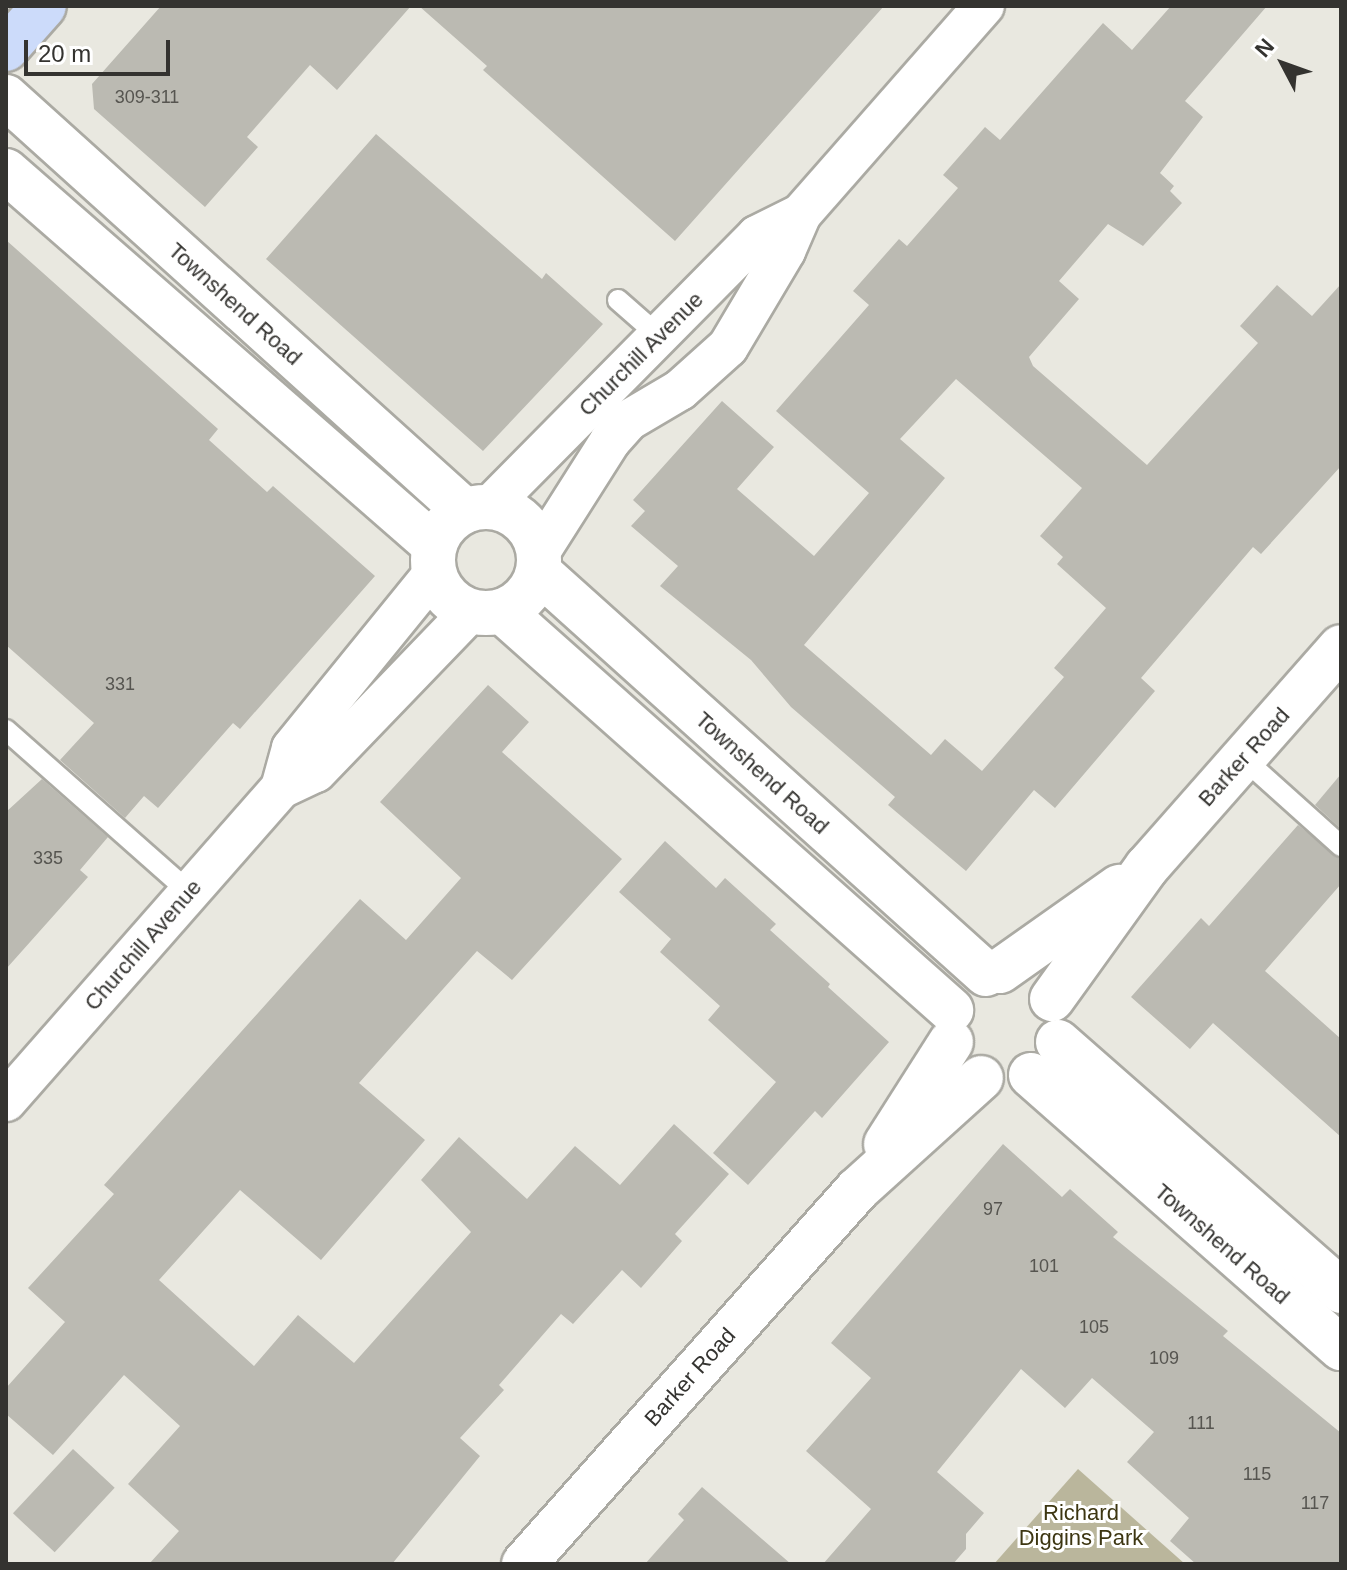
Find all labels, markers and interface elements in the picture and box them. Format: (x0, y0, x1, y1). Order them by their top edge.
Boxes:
scale bar (28, 24, 174, 74)
north arrow (1243, 24, 1323, 104)
text: N (1250, 34, 1279, 62)
text: 20 m (38, 40, 91, 67)
house number: 309-311 (115, 86, 179, 108)
street label: Townshend Road (163, 237, 307, 371)
street label: Churchill Avenue (573, 286, 709, 422)
house number: 331 (105, 673, 135, 695)
street label: Barker Road (1193, 702, 1295, 812)
street label: Townshend Road (690, 706, 834, 840)
house number: 335 (33, 847, 63, 869)
street label: Churchill Avenue (79, 874, 207, 1016)
street label: Townshend Road (1149, 1178, 1295, 1310)
house number: 97 (983, 1198, 1003, 1220)
house number: 101 (1029, 1255, 1059, 1277)
house number: 105 (1079, 1316, 1109, 1338)
street label: Barker Road (639, 1322, 741, 1432)
house number: 109 (1149, 1347, 1179, 1369)
house number: 111 (1187, 1412, 1215, 1434)
house number: 115 (1243, 1463, 1271, 1485)
house number: 117 (1301, 1492, 1329, 1514)
park label: Richard Diggins Park (1019, 1499, 1143, 1550)

